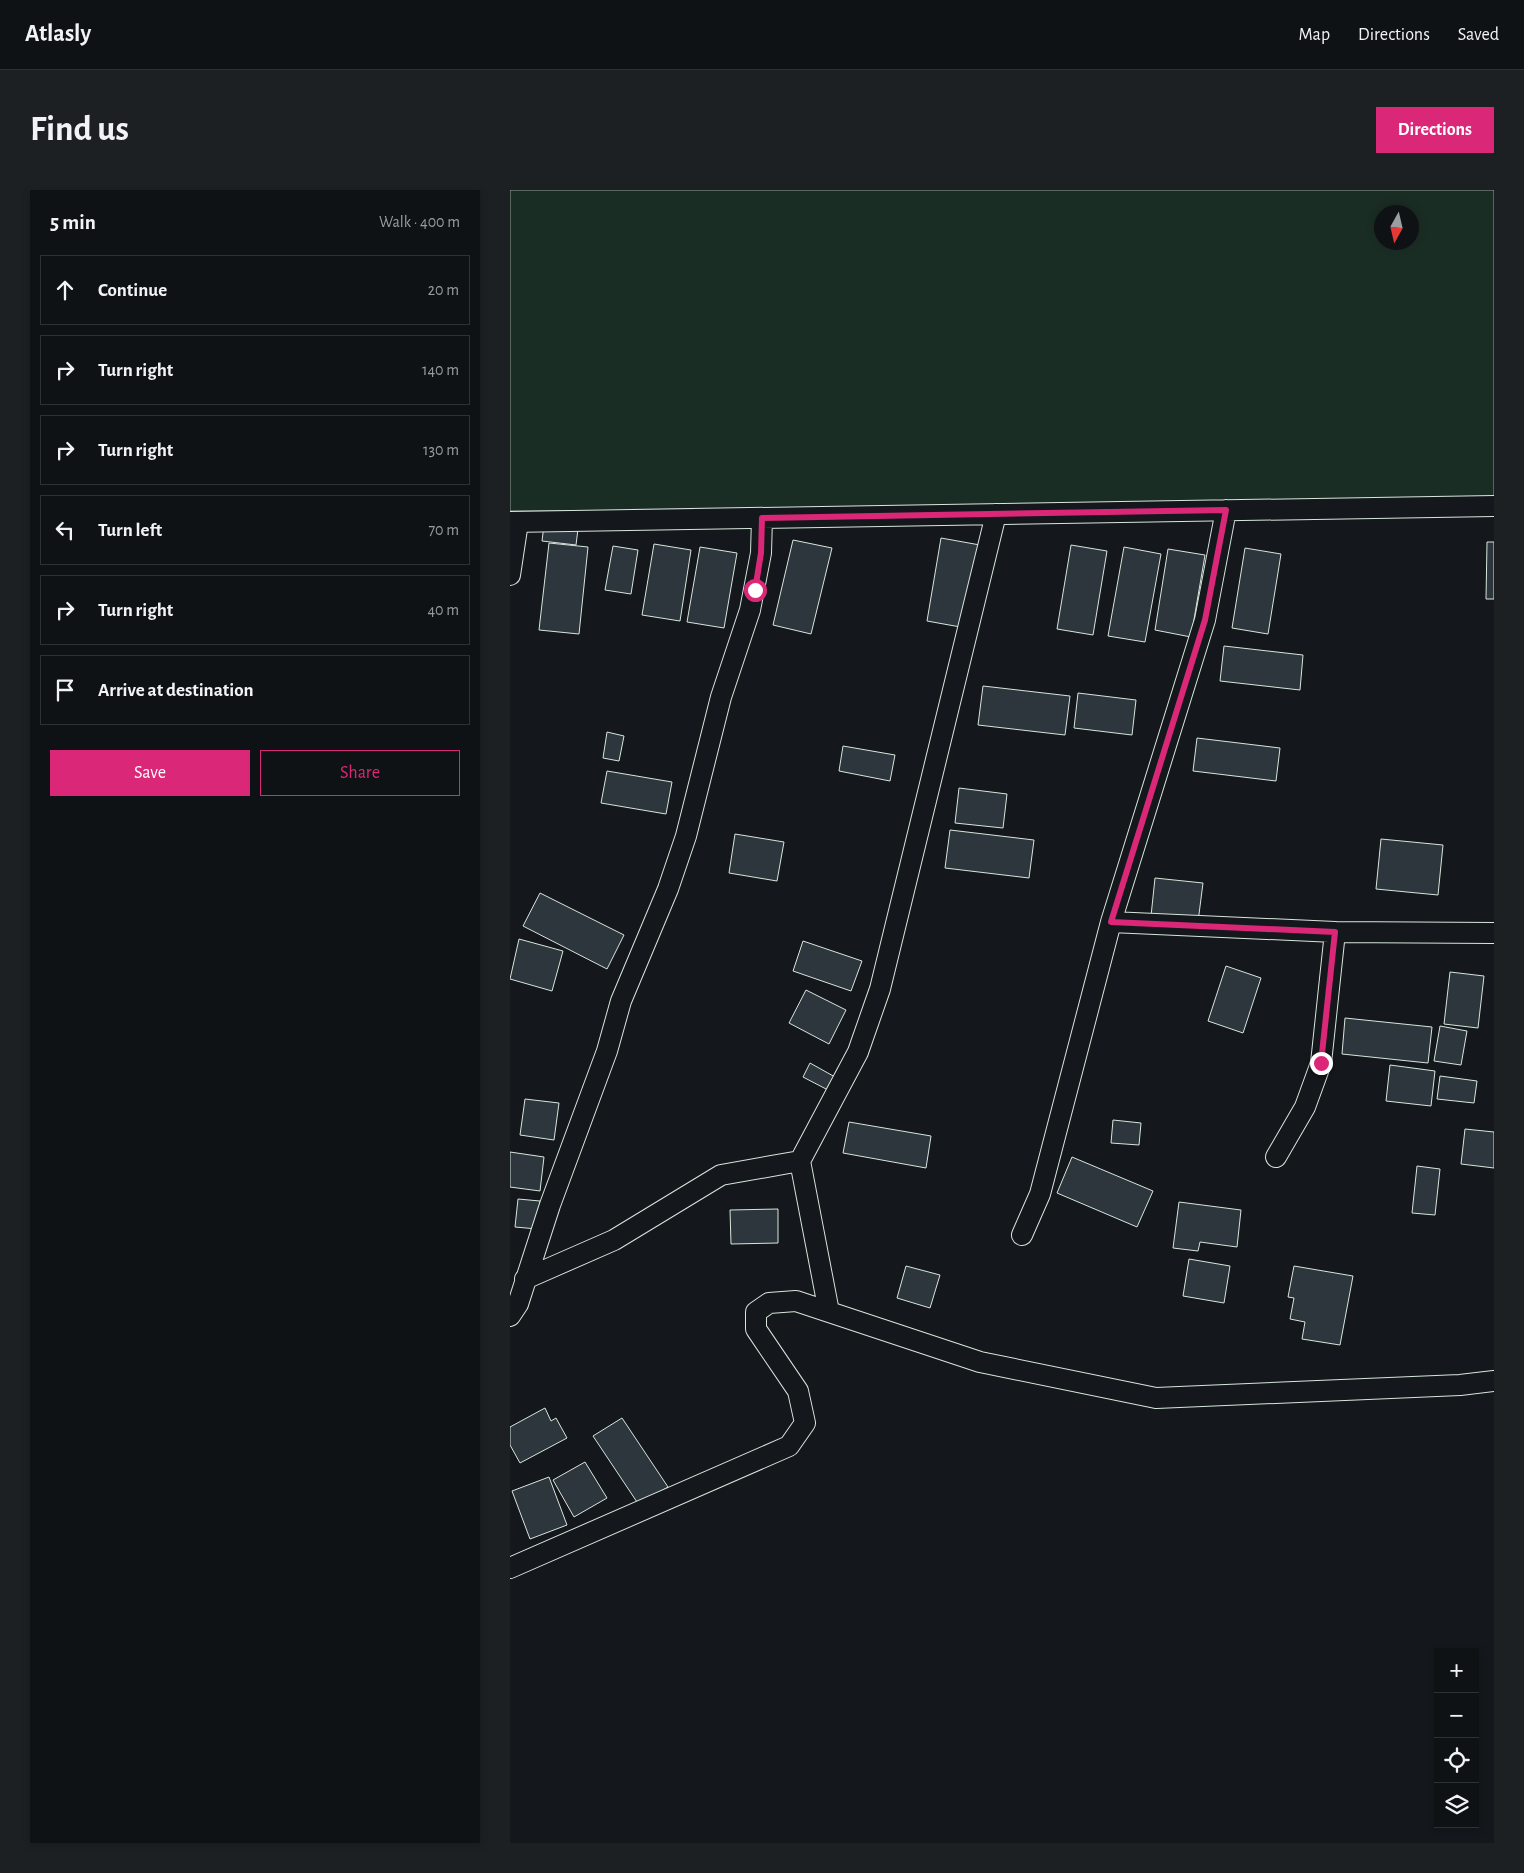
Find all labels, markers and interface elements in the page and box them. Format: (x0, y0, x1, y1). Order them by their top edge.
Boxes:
text: Atlasly (25, 22, 91, 46)
text: Map (1299, 26, 1330, 44)
text: Directions (1358, 26, 1430, 44)
text: Saved (1458, 26, 1499, 44)
button: Directions (1376, 107, 1494, 153)
text: Find us (30, 112, 129, 147)
north arrow (1374, 205, 1419, 250)
text: 5 min (50, 212, 96, 233)
text: Walk · 400 m (379, 214, 460, 230)
icon: ahead (51, 276, 79, 304)
text: Continue (98, 281, 167, 300)
text: 20 m (428, 282, 459, 298)
icon: right (51, 356, 79, 384)
text: Turn right (98, 361, 173, 380)
text: 140 m (422, 362, 459, 378)
icon: right (51, 436, 79, 464)
text: Turn right (98, 441, 173, 460)
text: 130 m (423, 442, 459, 458)
icon: left (51, 516, 79, 544)
text: Turn left (98, 521, 162, 540)
text: 70 m (428, 522, 459, 538)
route start (744, 579, 767, 602)
icon: right (51, 596, 79, 624)
text: Turn right (98, 601, 173, 620)
text: 40 m (427, 602, 459, 618)
icon: arrive (51, 676, 79, 704)
text: Arrive at destination (98, 681, 254, 700)
button: Save (50, 750, 250, 796)
button: Share (260, 750, 460, 796)
route end (1310, 1052, 1333, 1075)
map controls (1434, 1648, 1479, 1828)
button: + (1434, 1648, 1479, 1693)
button: − (1434, 1693, 1479, 1738)
button: locate (1434, 1738, 1479, 1783)
button: layers (1434, 1783, 1479, 1828)

